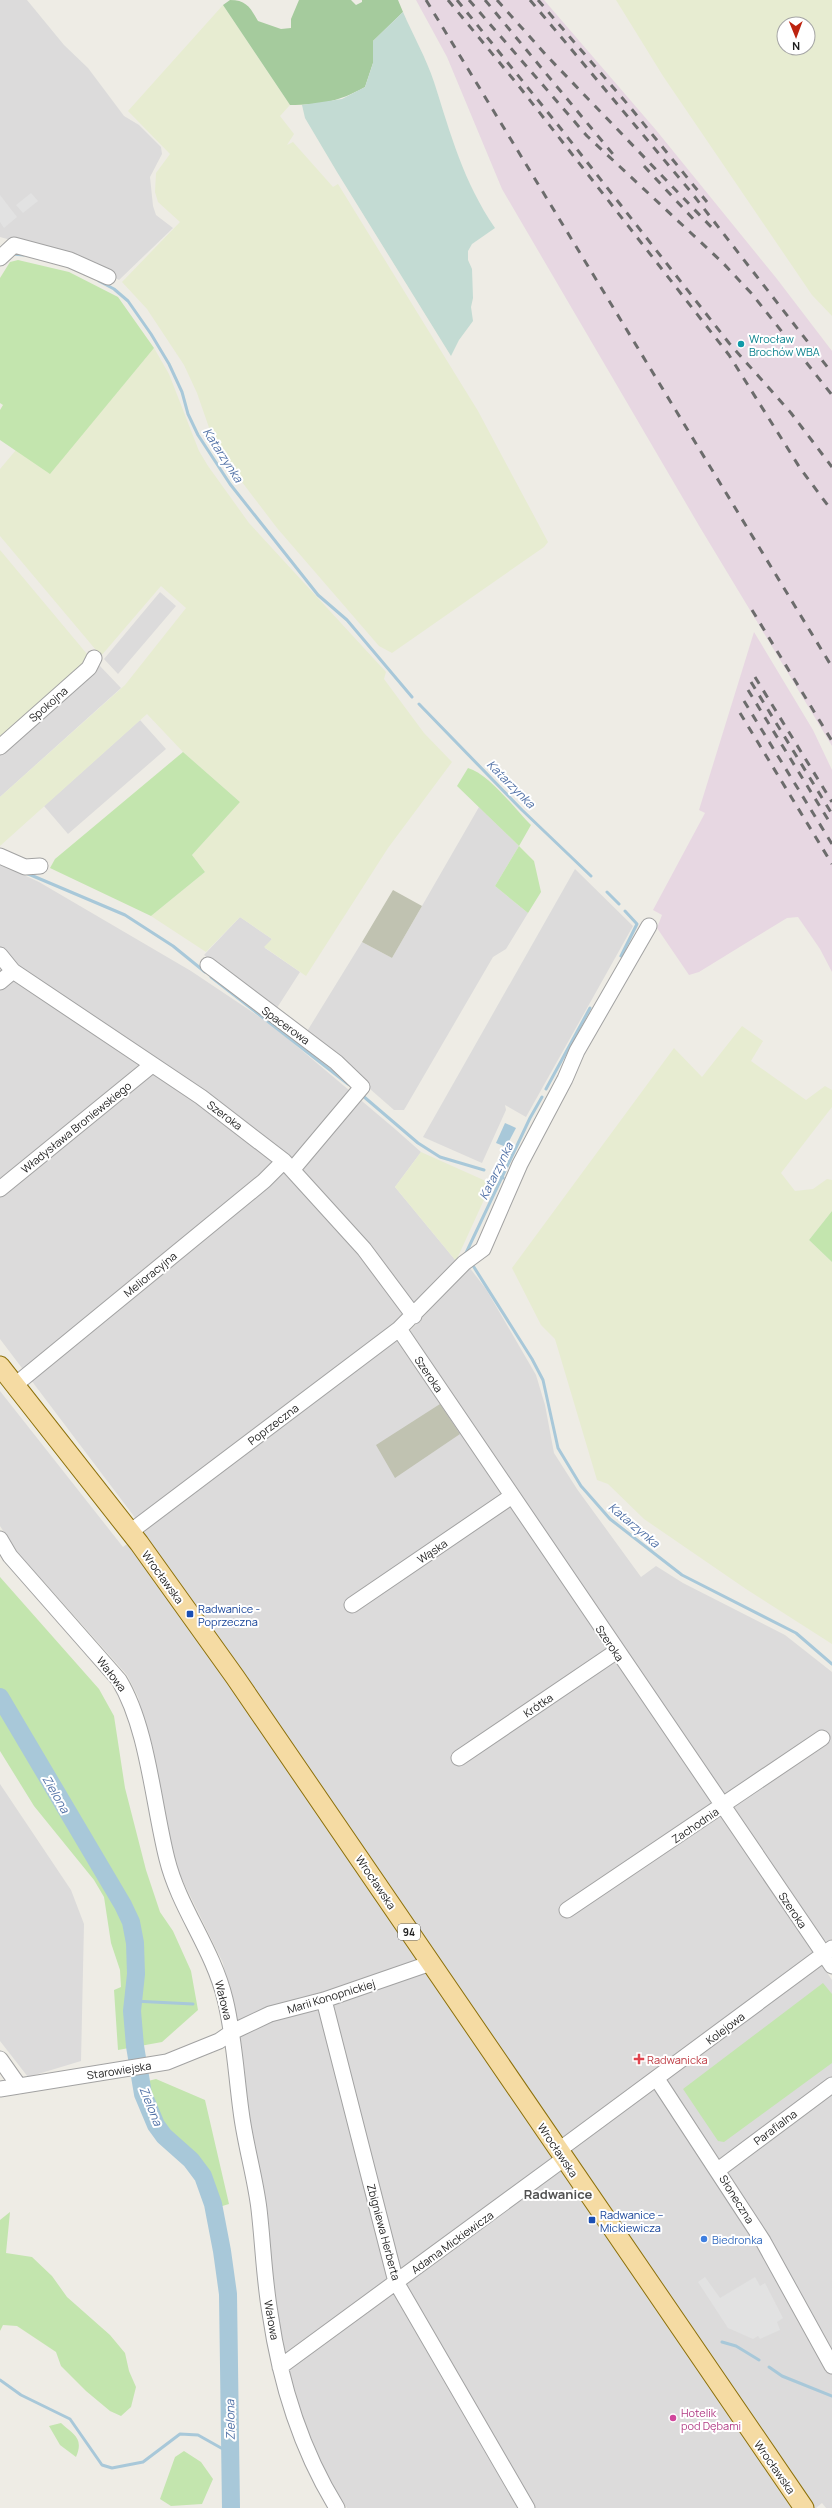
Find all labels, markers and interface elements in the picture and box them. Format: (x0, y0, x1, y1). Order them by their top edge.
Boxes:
north arrow (776, 16, 816, 56)
text: N (792, 39, 800, 54)
place label: Wrocław Brochów WBA (749, 331, 820, 359)
marker: Wrocław Brochów WBA (736, 339, 746, 349)
water label: Katarzynka (199, 424, 248, 487)
street label: Spokojna (25, 683, 71, 725)
water label: Katarzynka (483, 756, 540, 813)
street label: Spacerowa (259, 1002, 313, 1048)
street label: Władysława Broniewskiego (18, 1077, 135, 1176)
street label: Szeroka (204, 1097, 246, 1133)
water label: Katarzynka (475, 1138, 518, 1203)
street label: Melioracyjna (120, 1248, 180, 1300)
street label: Szeroka (411, 1353, 447, 1395)
street label: Poprzeczna (245, 1400, 301, 1448)
water label: Katarzynka (605, 1499, 664, 1552)
street label: Wąska (414, 1535, 450, 1567)
street label: Wrocławska (139, 1548, 187, 1606)
place label: Radwanice - Poprzeczna (198, 1601, 260, 1629)
marker: Radwanice - Poprzeczna (185, 1609, 195, 1619)
street label: Szeroka (592, 1622, 628, 1664)
street label: Wałowa (94, 1653, 130, 1695)
street label: Krótka (520, 1690, 556, 1720)
water label: Zielona (38, 1772, 74, 1817)
street label: Zachodnia (669, 1804, 721, 1846)
street label: Wrocławska (352, 1852, 400, 1912)
street label: Szeroka (775, 1889, 811, 1931)
road number: 94 (398, 1924, 420, 1940)
street label: Marii Konopnickiej (285, 1975, 377, 2017)
street label: Wałowa (212, 1979, 236, 2021)
street label: Kolejowa (703, 2009, 747, 2047)
place label: Radwanicka (647, 2052, 708, 2067)
marker: Radwanicka (634, 2054, 644, 2064)
street label: Starowiejska (86, 2058, 152, 2082)
water label: Zielona (135, 2084, 167, 2129)
street label: Parafialna (750, 2106, 800, 2148)
street label: Wrocławska (534, 2120, 582, 2180)
street label: Słoneczna (716, 2172, 758, 2226)
street label: Zbigniewa Herberta (364, 2182, 404, 2282)
district label: Radwanice (524, 2185, 592, 2203)
street label: Adama Mickiewicza (408, 2207, 496, 2277)
place label: Radwanice – Mickiewicza (600, 2207, 663, 2235)
marker: Radwanice – Mickiewicza (587, 2215, 597, 2225)
place label: Biedronka (712, 2232, 763, 2247)
marker: Biedronka (699, 2234, 709, 2244)
street label: Wałowa (261, 2299, 283, 2341)
water label: Zielona (221, 2398, 239, 2441)
place label: Hotelik pod Dębami (681, 2405, 741, 2433)
marker: Hotelik pod Dębami (668, 2413, 678, 2423)
street label: Wrocławska (751, 2437, 799, 2497)

